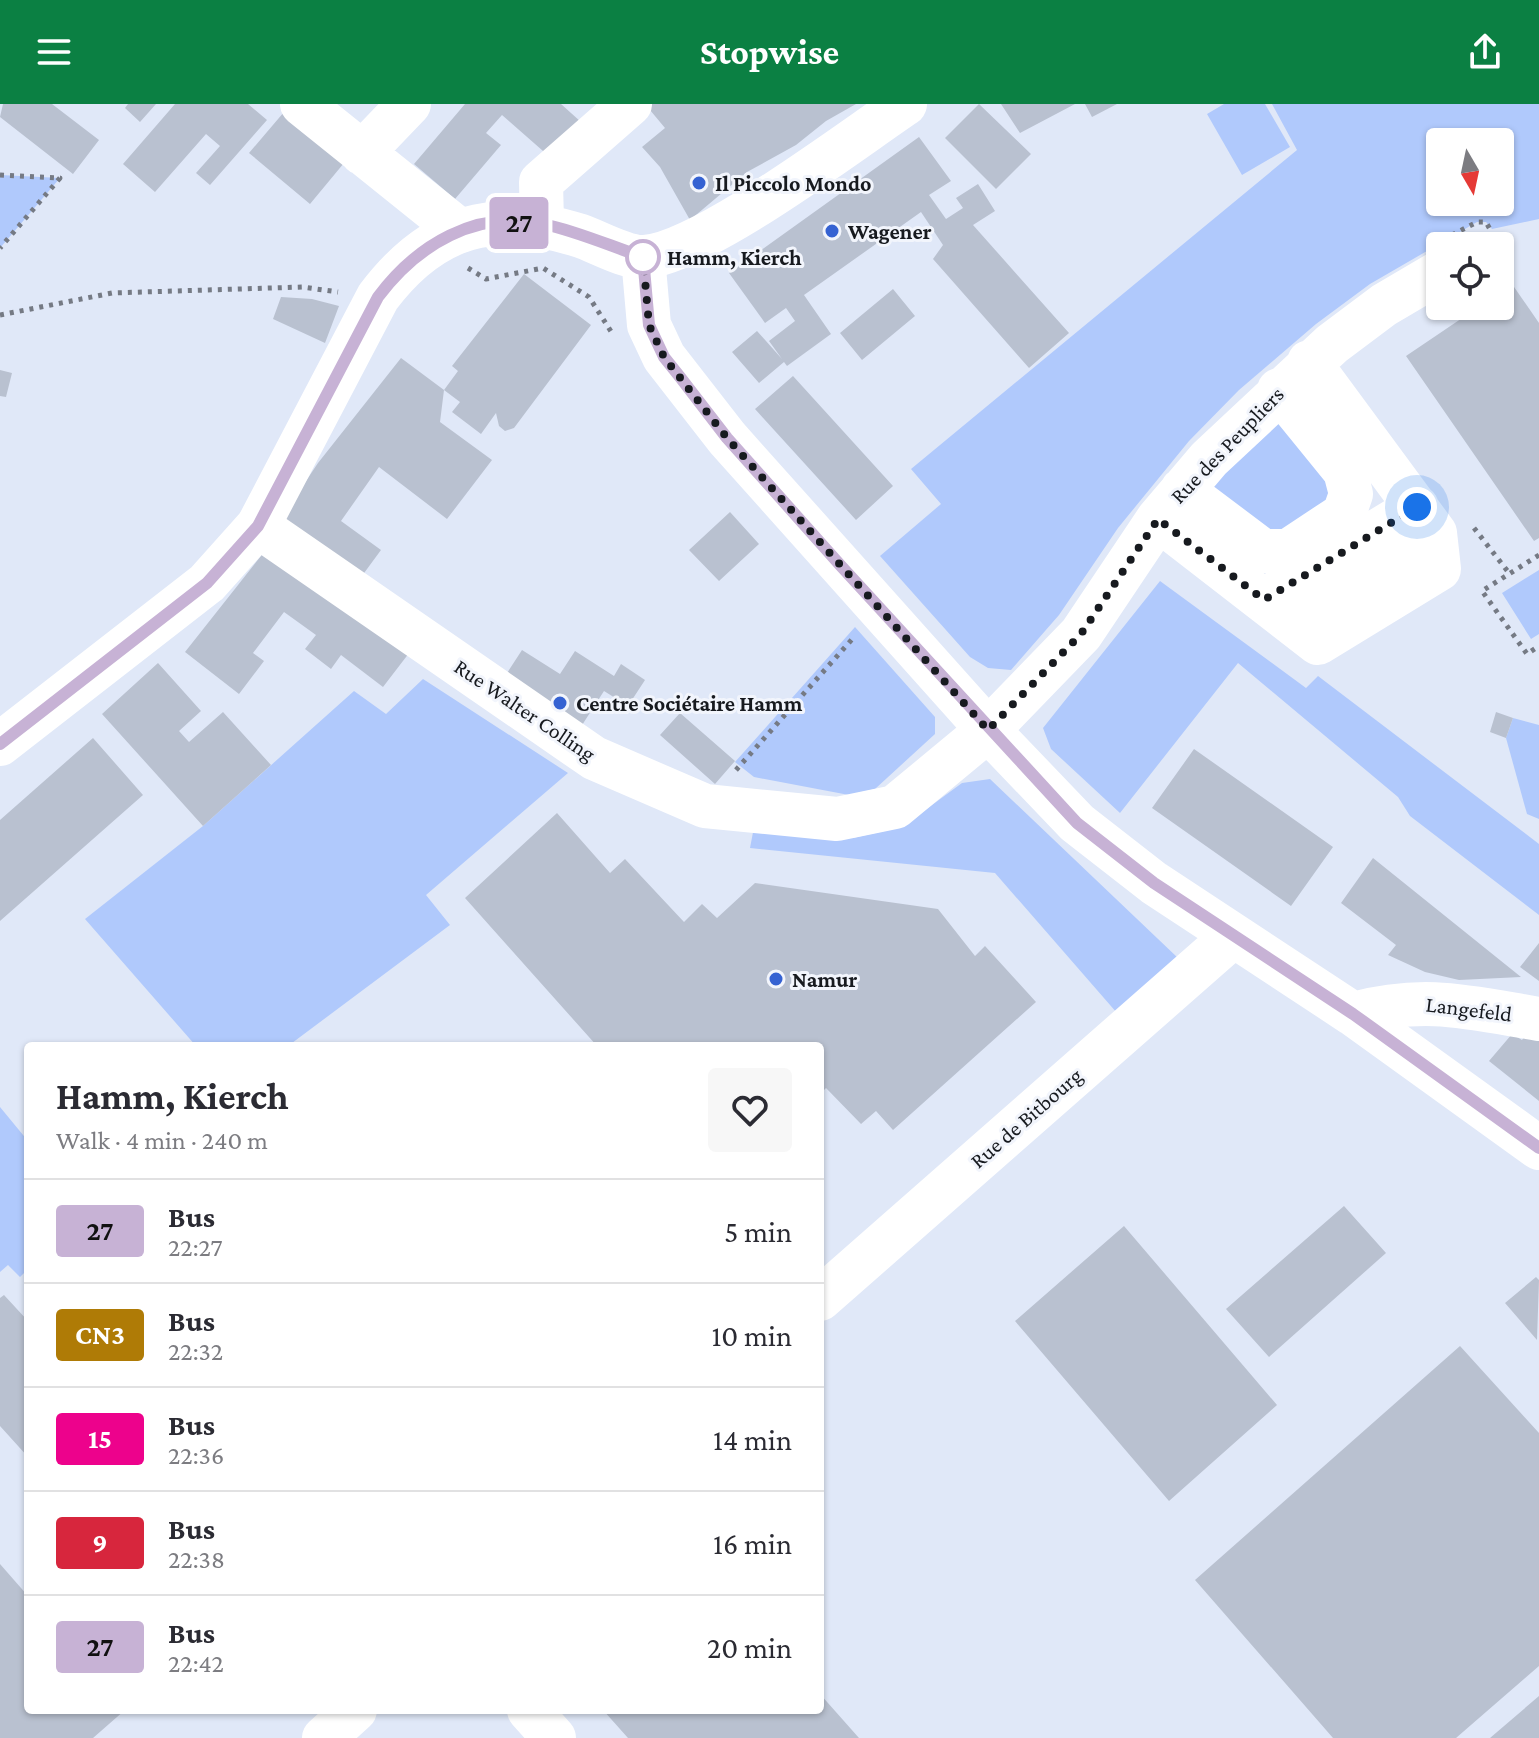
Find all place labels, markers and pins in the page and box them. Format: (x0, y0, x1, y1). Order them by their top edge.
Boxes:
place label: Il Piccolo Mondo (715, 171, 871, 196)
marker: Il Piccolo Mondo (690, 174, 708, 192)
place label: Wagener (847, 219, 932, 244)
marker: Wagener (823, 222, 841, 240)
marker: Hamm, Kierch (626, 240, 660, 274)
place label: Hamm, Kierch (667, 245, 802, 270)
place label: Centre Sociétaire Hamm (576, 691, 803, 716)
marker: Centre Sociétaire Hamm (551, 694, 569, 712)
place label: Namur (792, 967, 858, 992)
marker: Namur (767, 970, 785, 988)

